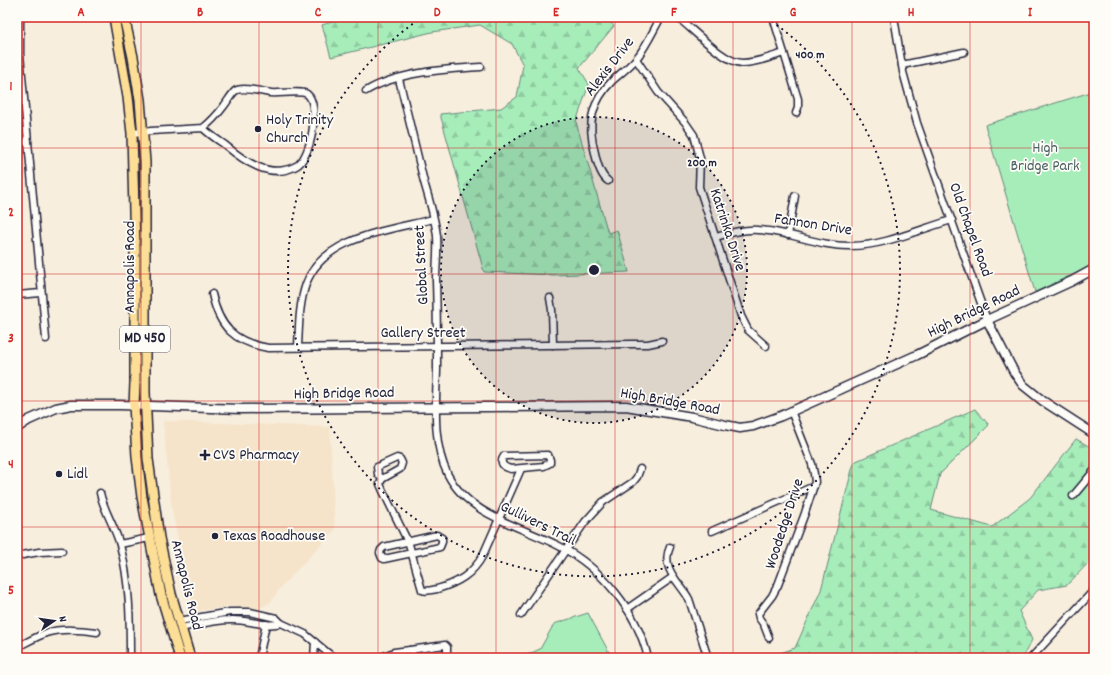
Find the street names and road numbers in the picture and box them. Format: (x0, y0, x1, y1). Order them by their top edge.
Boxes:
street label: Alexis Drive (579, 32, 641, 102)
street label: Old Chapel Road (942, 180, 998, 280)
street label: Katrinka Drive (703, 186, 751, 274)
street label: Fannon Drive (772, 208, 854, 242)
street label: Annapolis Road (119, 221, 142, 313)
street label: Global Street (408, 224, 436, 305)
street label: High Bridge Road (924, 280, 1024, 344)
street label: Gallery Street (380, 322, 466, 345)
road number: MD 450 (120, 326, 170, 352)
street label: High Bridge Road (293, 382, 395, 406)
street label: High Bridge Road (618, 382, 722, 422)
street label: Woodedge Drive (760, 476, 810, 572)
street label: Gullivers Trail (496, 496, 580, 552)
street label: Annapolis Road (164, 537, 208, 633)

